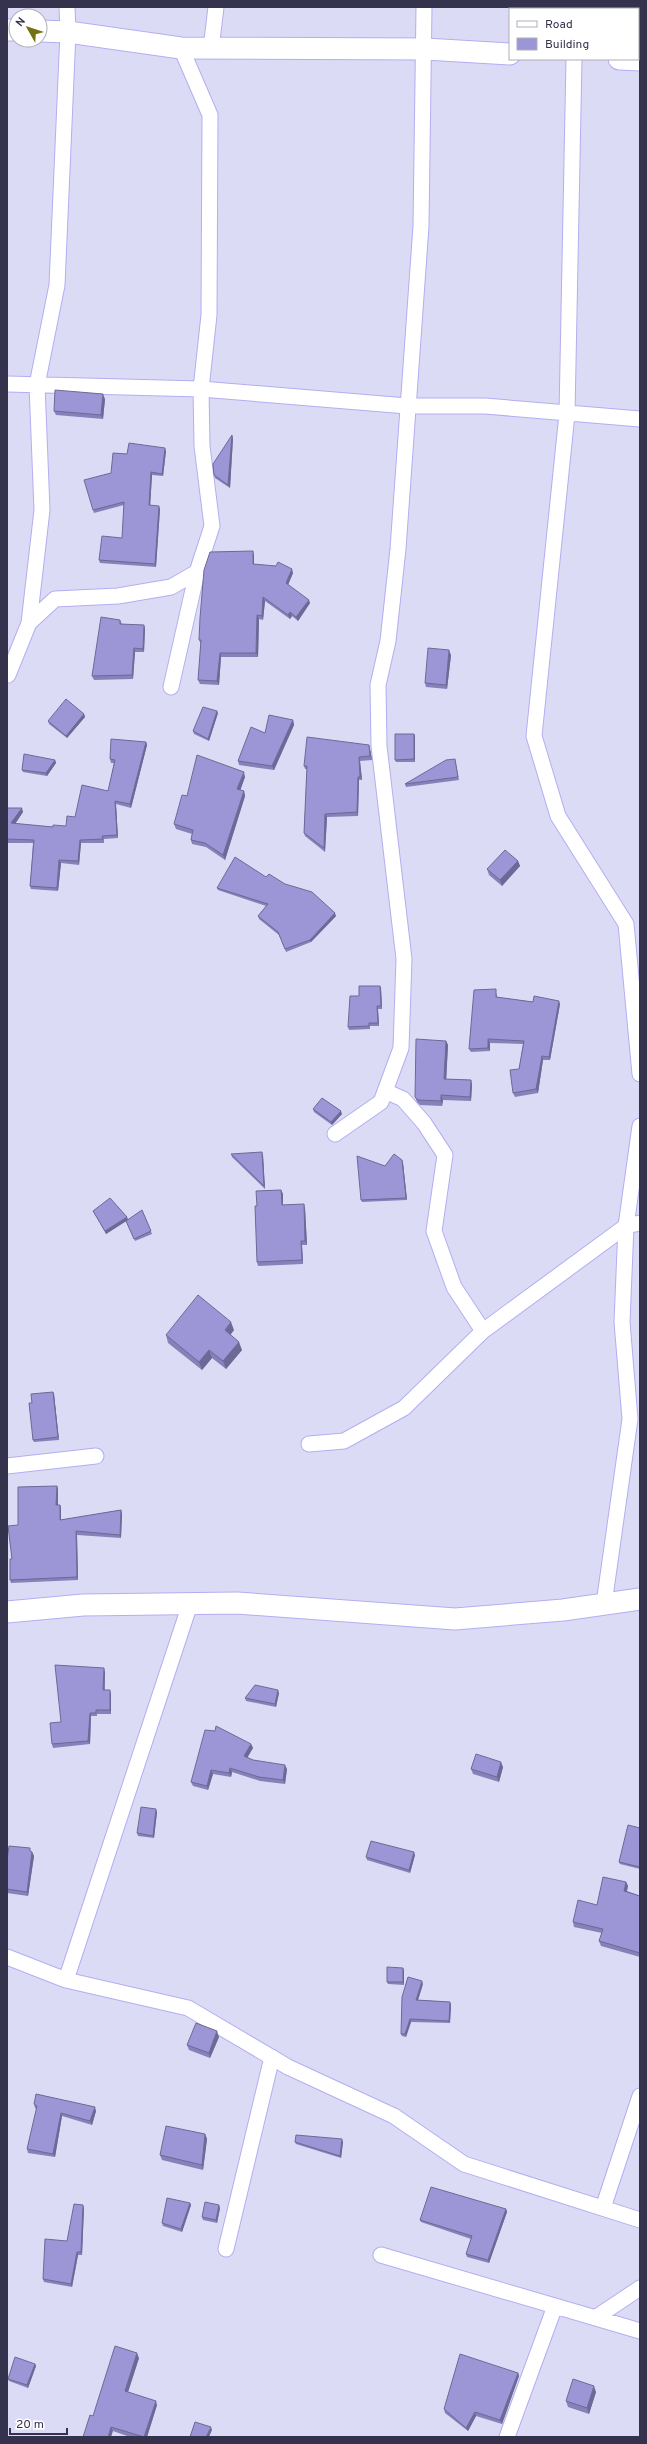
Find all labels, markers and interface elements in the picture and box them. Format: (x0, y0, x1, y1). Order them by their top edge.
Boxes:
north arrow (8, 8, 48, 48)
legend (509, 8, 639, 60)
text: N (13, 15, 29, 30)
text: Road (545, 17, 573, 33)
text: Building (545, 37, 589, 53)
scale bar (10, 2410, 67, 2436)
text: 20 m (16, 2417, 44, 2433)

